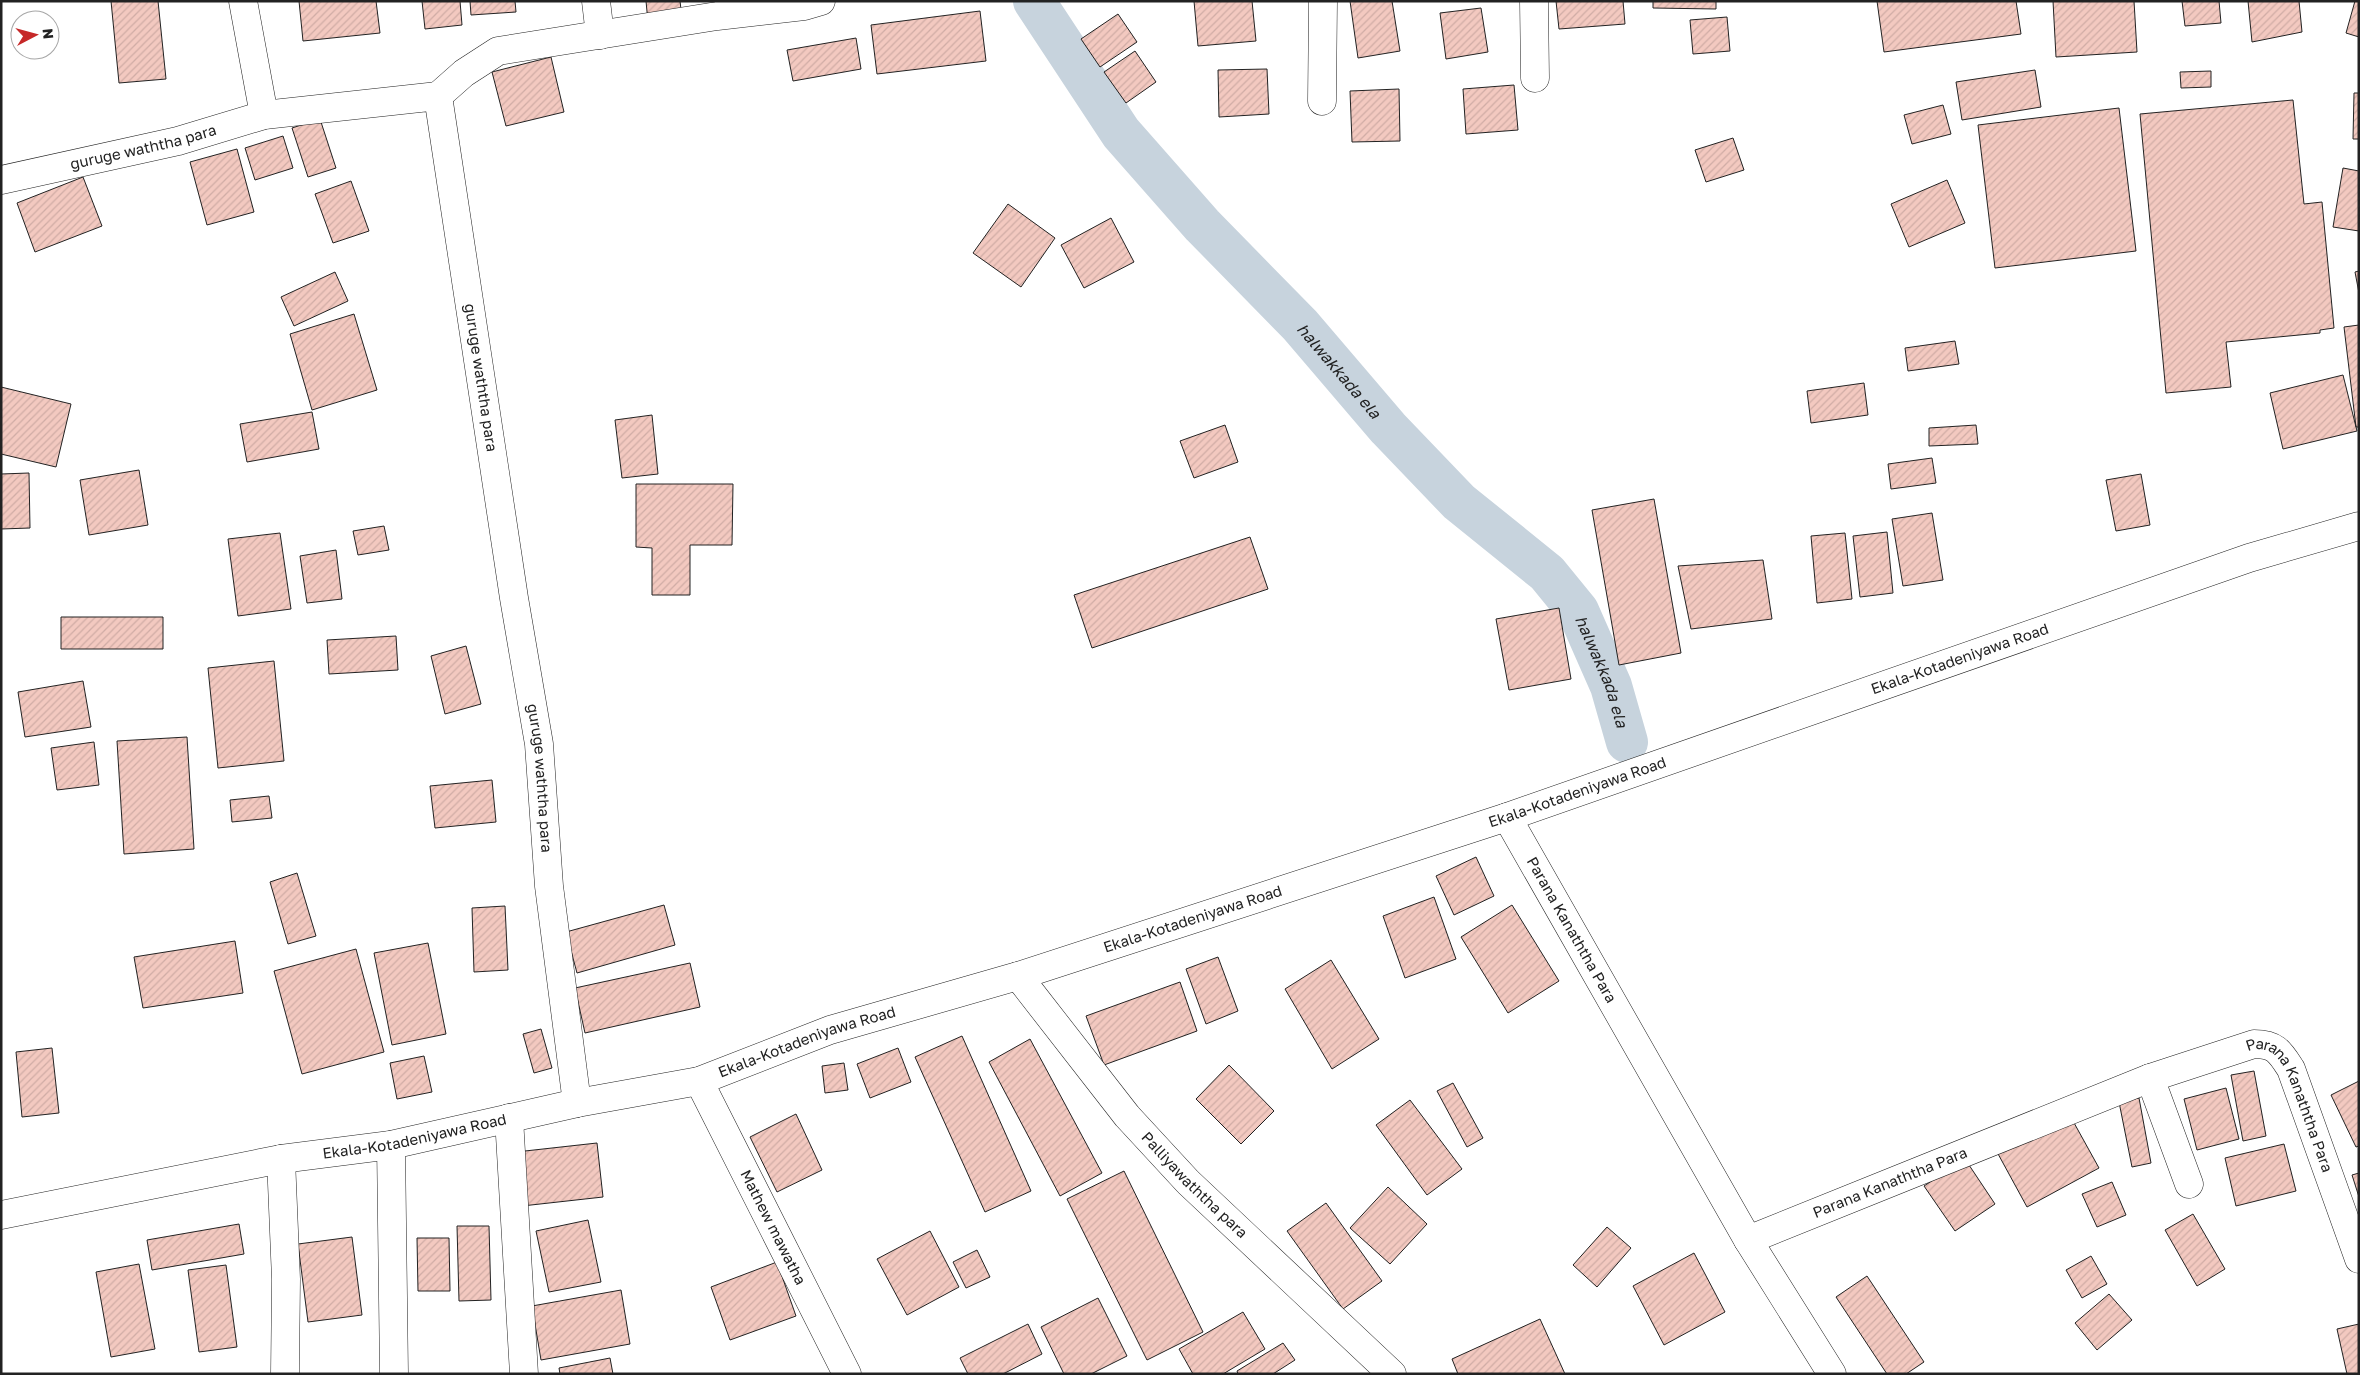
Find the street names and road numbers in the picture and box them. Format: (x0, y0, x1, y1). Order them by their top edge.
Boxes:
street label: guruge waththa para (68, 120, 218, 172)
street label: guruge waththa para (462, 302, 502, 453)
street label: Ekala-Kotadeniyawa Road (1868, 619, 2051, 697)
street label: guruge waththa para (524, 702, 557, 853)
street label: Ekala-Kotadeniyawa Road (1486, 752, 1668, 830)
street label: Parana Kanaththa Para (1524, 853, 1621, 1006)
street label: Ekala-Kotadeniyawa Road (1101, 881, 1284, 956)
street label: Ekala-Kotadeniyawa Road (715, 1002, 897, 1081)
street label: Parana Kanaththa Para (2243, 1034, 2337, 1174)
street label: Ekala-Kotadeniyawa Road (321, 1109, 508, 1162)
street label: Palliyawaththa para (1138, 1128, 1252, 1241)
street label: Parana Kanaththa Para (1810, 1143, 1970, 1221)
street label: Mathew mawatha (737, 1166, 810, 1287)

